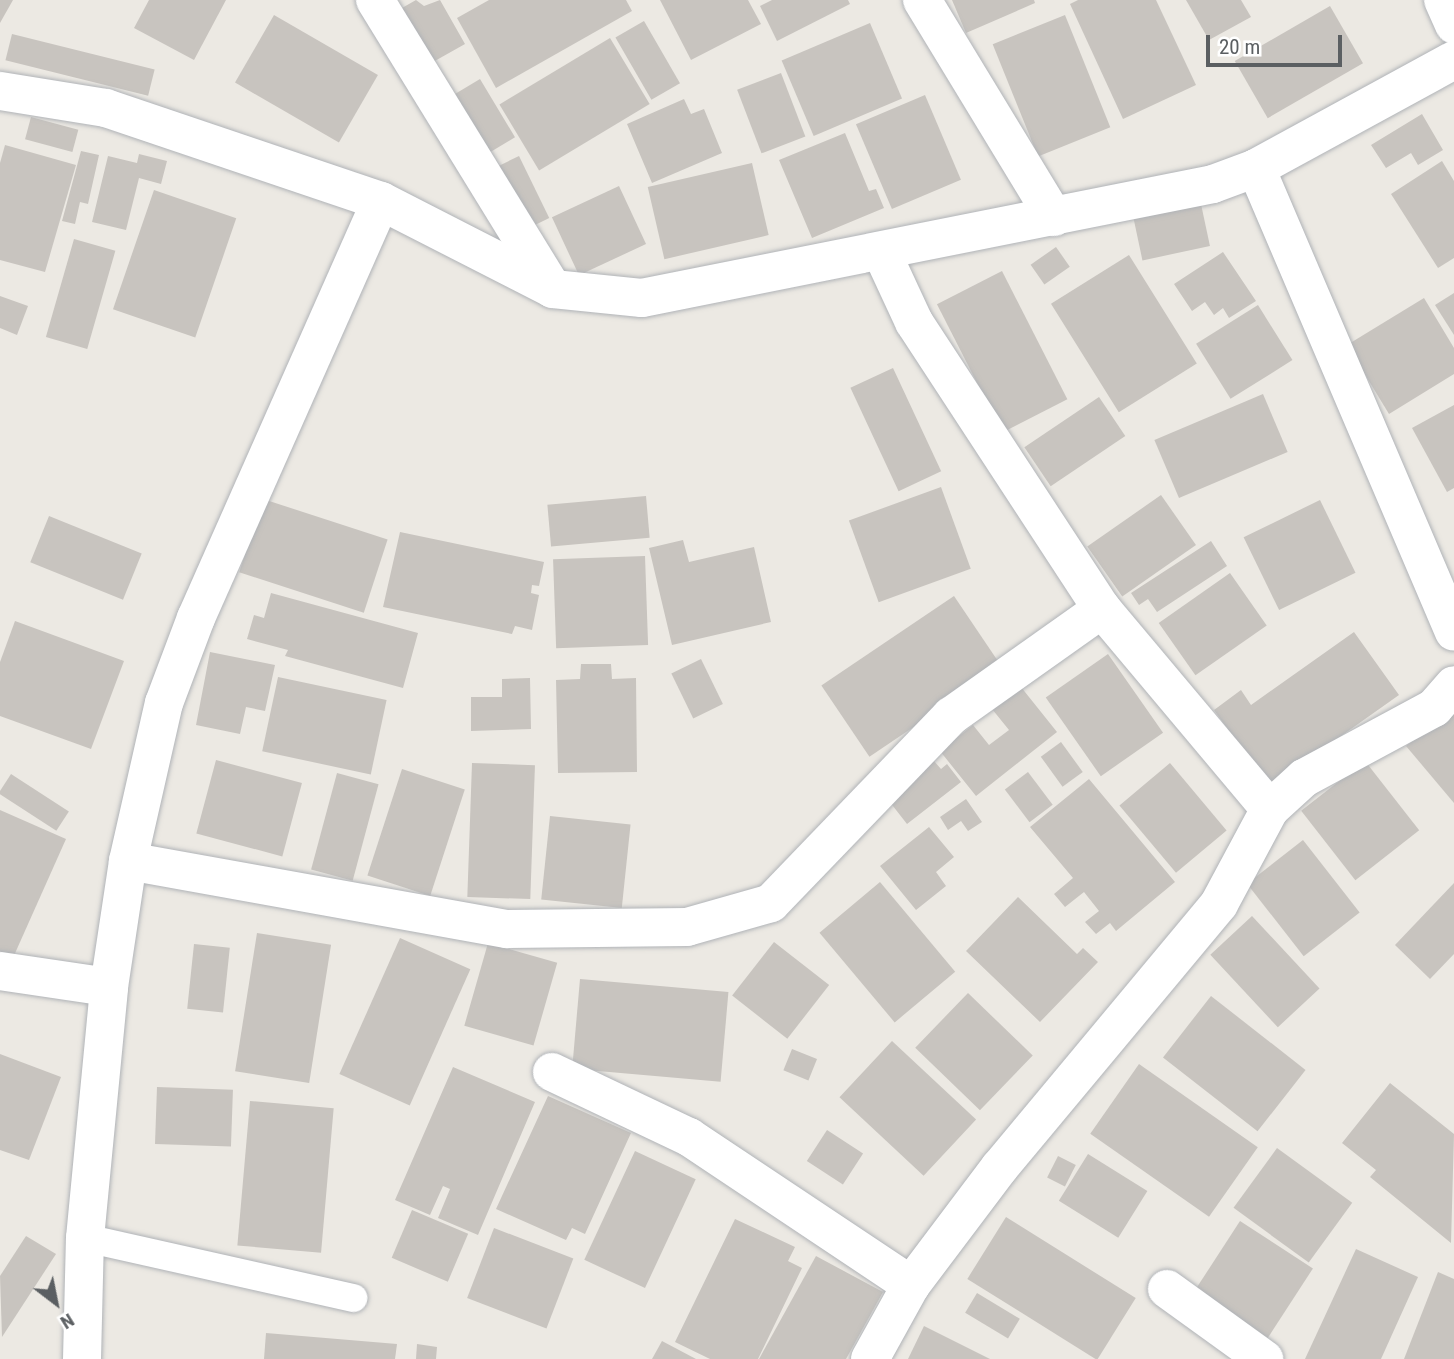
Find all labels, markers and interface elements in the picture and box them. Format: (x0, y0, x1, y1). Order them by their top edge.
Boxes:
scale bar (1209, 21, 1346, 65)
text: 20 m (1219, 35, 1260, 59)
north arrow (21, 1268, 91, 1338)
text: N (56, 1308, 78, 1334)

